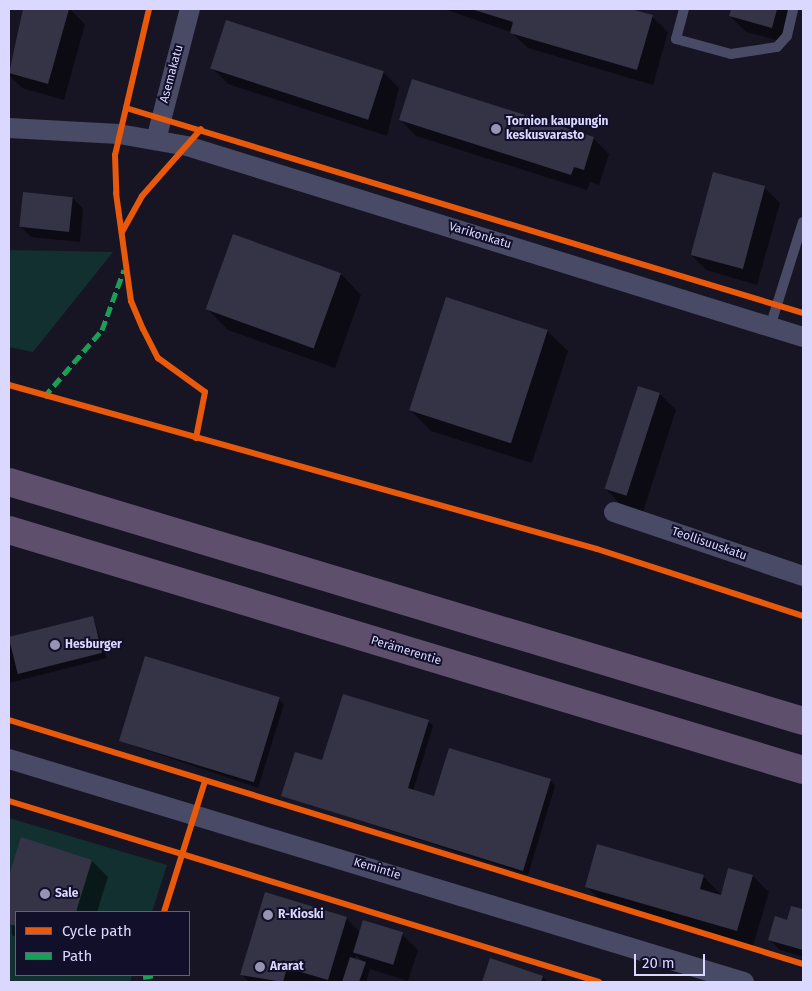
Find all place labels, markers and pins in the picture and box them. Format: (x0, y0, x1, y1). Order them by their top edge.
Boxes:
place label: Tornion kaupungin keskusvarasto (506, 115, 608, 143)
marker: Tornion kaupungin keskusvarasto (490, 123, 502, 135)
place label: Hesburger (65, 638, 122, 652)
marker: Hesburger (49, 639, 61, 651)
place label: Sale (55, 887, 78, 901)
marker: Sale (39, 888, 51, 900)
place label: R-Kioski (278, 908, 324, 922)
marker: R-Kioski (262, 909, 274, 921)
place label: Ararat (270, 960, 304, 974)
marker: Ararat (254, 961, 266, 973)

